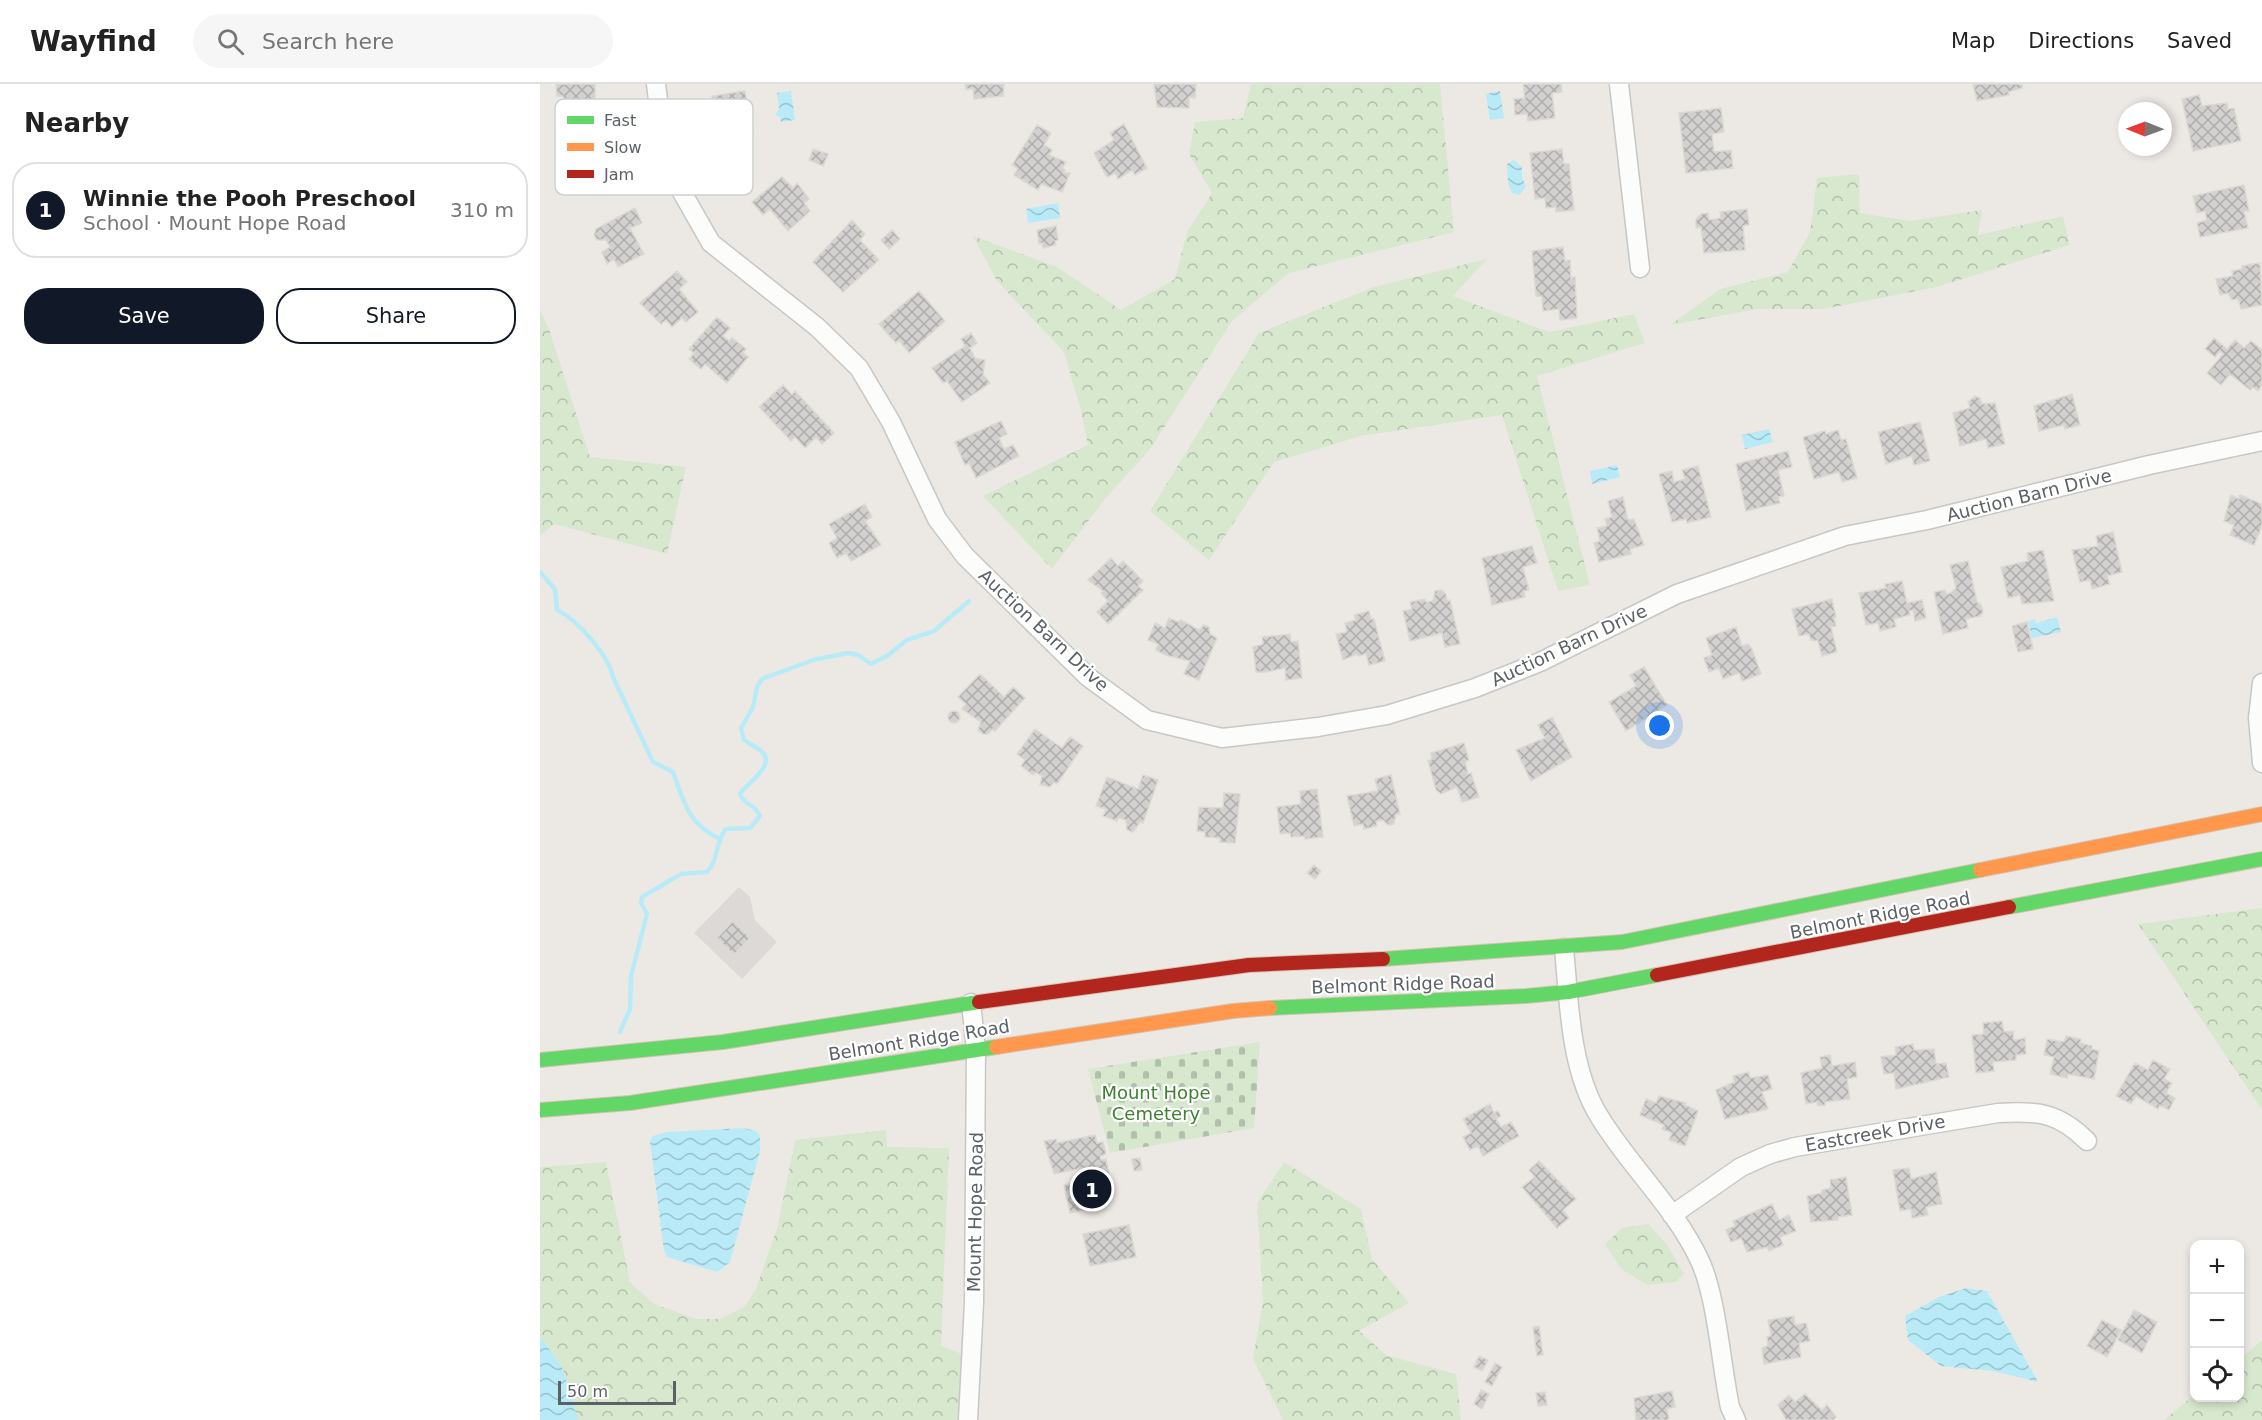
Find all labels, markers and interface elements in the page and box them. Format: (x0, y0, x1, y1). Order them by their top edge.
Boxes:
search box (193, 14, 613, 68)
text: Wayfind (30, 25, 157, 58)
icon: search (214, 25, 247, 58)
text: Search here (262, 29, 394, 54)
text: Map (1951, 29, 1995, 53)
text: Directions (2028, 29, 2134, 53)
text: Saved (2167, 29, 2232, 53)
legend (555, 99, 753, 195)
north arrow (2118, 102, 2172, 156)
text: Nearby (24, 108, 129, 138)
text: Fast (604, 111, 636, 130)
text: Slow (604, 138, 641, 157)
text: Jam (603, 165, 634, 184)
text: Winnie the Pooh Preschool (83, 186, 416, 211)
text: 1 (39, 198, 52, 222)
text: 310 m (450, 198, 514, 222)
text: School · Mount Hope Road (83, 211, 346, 235)
button: Save (24, 288, 264, 344)
button: Share (276, 288, 516, 344)
street label: Auction Barn Drive (1944, 464, 2114, 526)
street label: Auction Barn Drive (975, 565, 1113, 695)
street label: Auction Barn Drive (1488, 600, 1650, 690)
your location (1645, 711, 1674, 740)
street label: Belmont Ridge Road (1788, 887, 1972, 943)
street label: Belmont Ridge Road (1311, 970, 1495, 998)
street label: Belmont Ridge Road (827, 1015, 1011, 1065)
park label: Mount Hope Cemetery (1101, 1082, 1211, 1124)
street label: Eastcreek Drive (1803, 1110, 1947, 1156)
street label: Mount Hope Road (963, 1132, 987, 1292)
pin: 1 (1072, 1166, 1112, 1212)
map controls (2190, 1240, 2244, 1402)
button: + (2190, 1240, 2244, 1294)
button: − (2190, 1294, 2244, 1348)
button: locate (2190, 1348, 2244, 1402)
scale bar (558, 1378, 676, 1406)
text: 50 m (567, 1382, 608, 1401)

